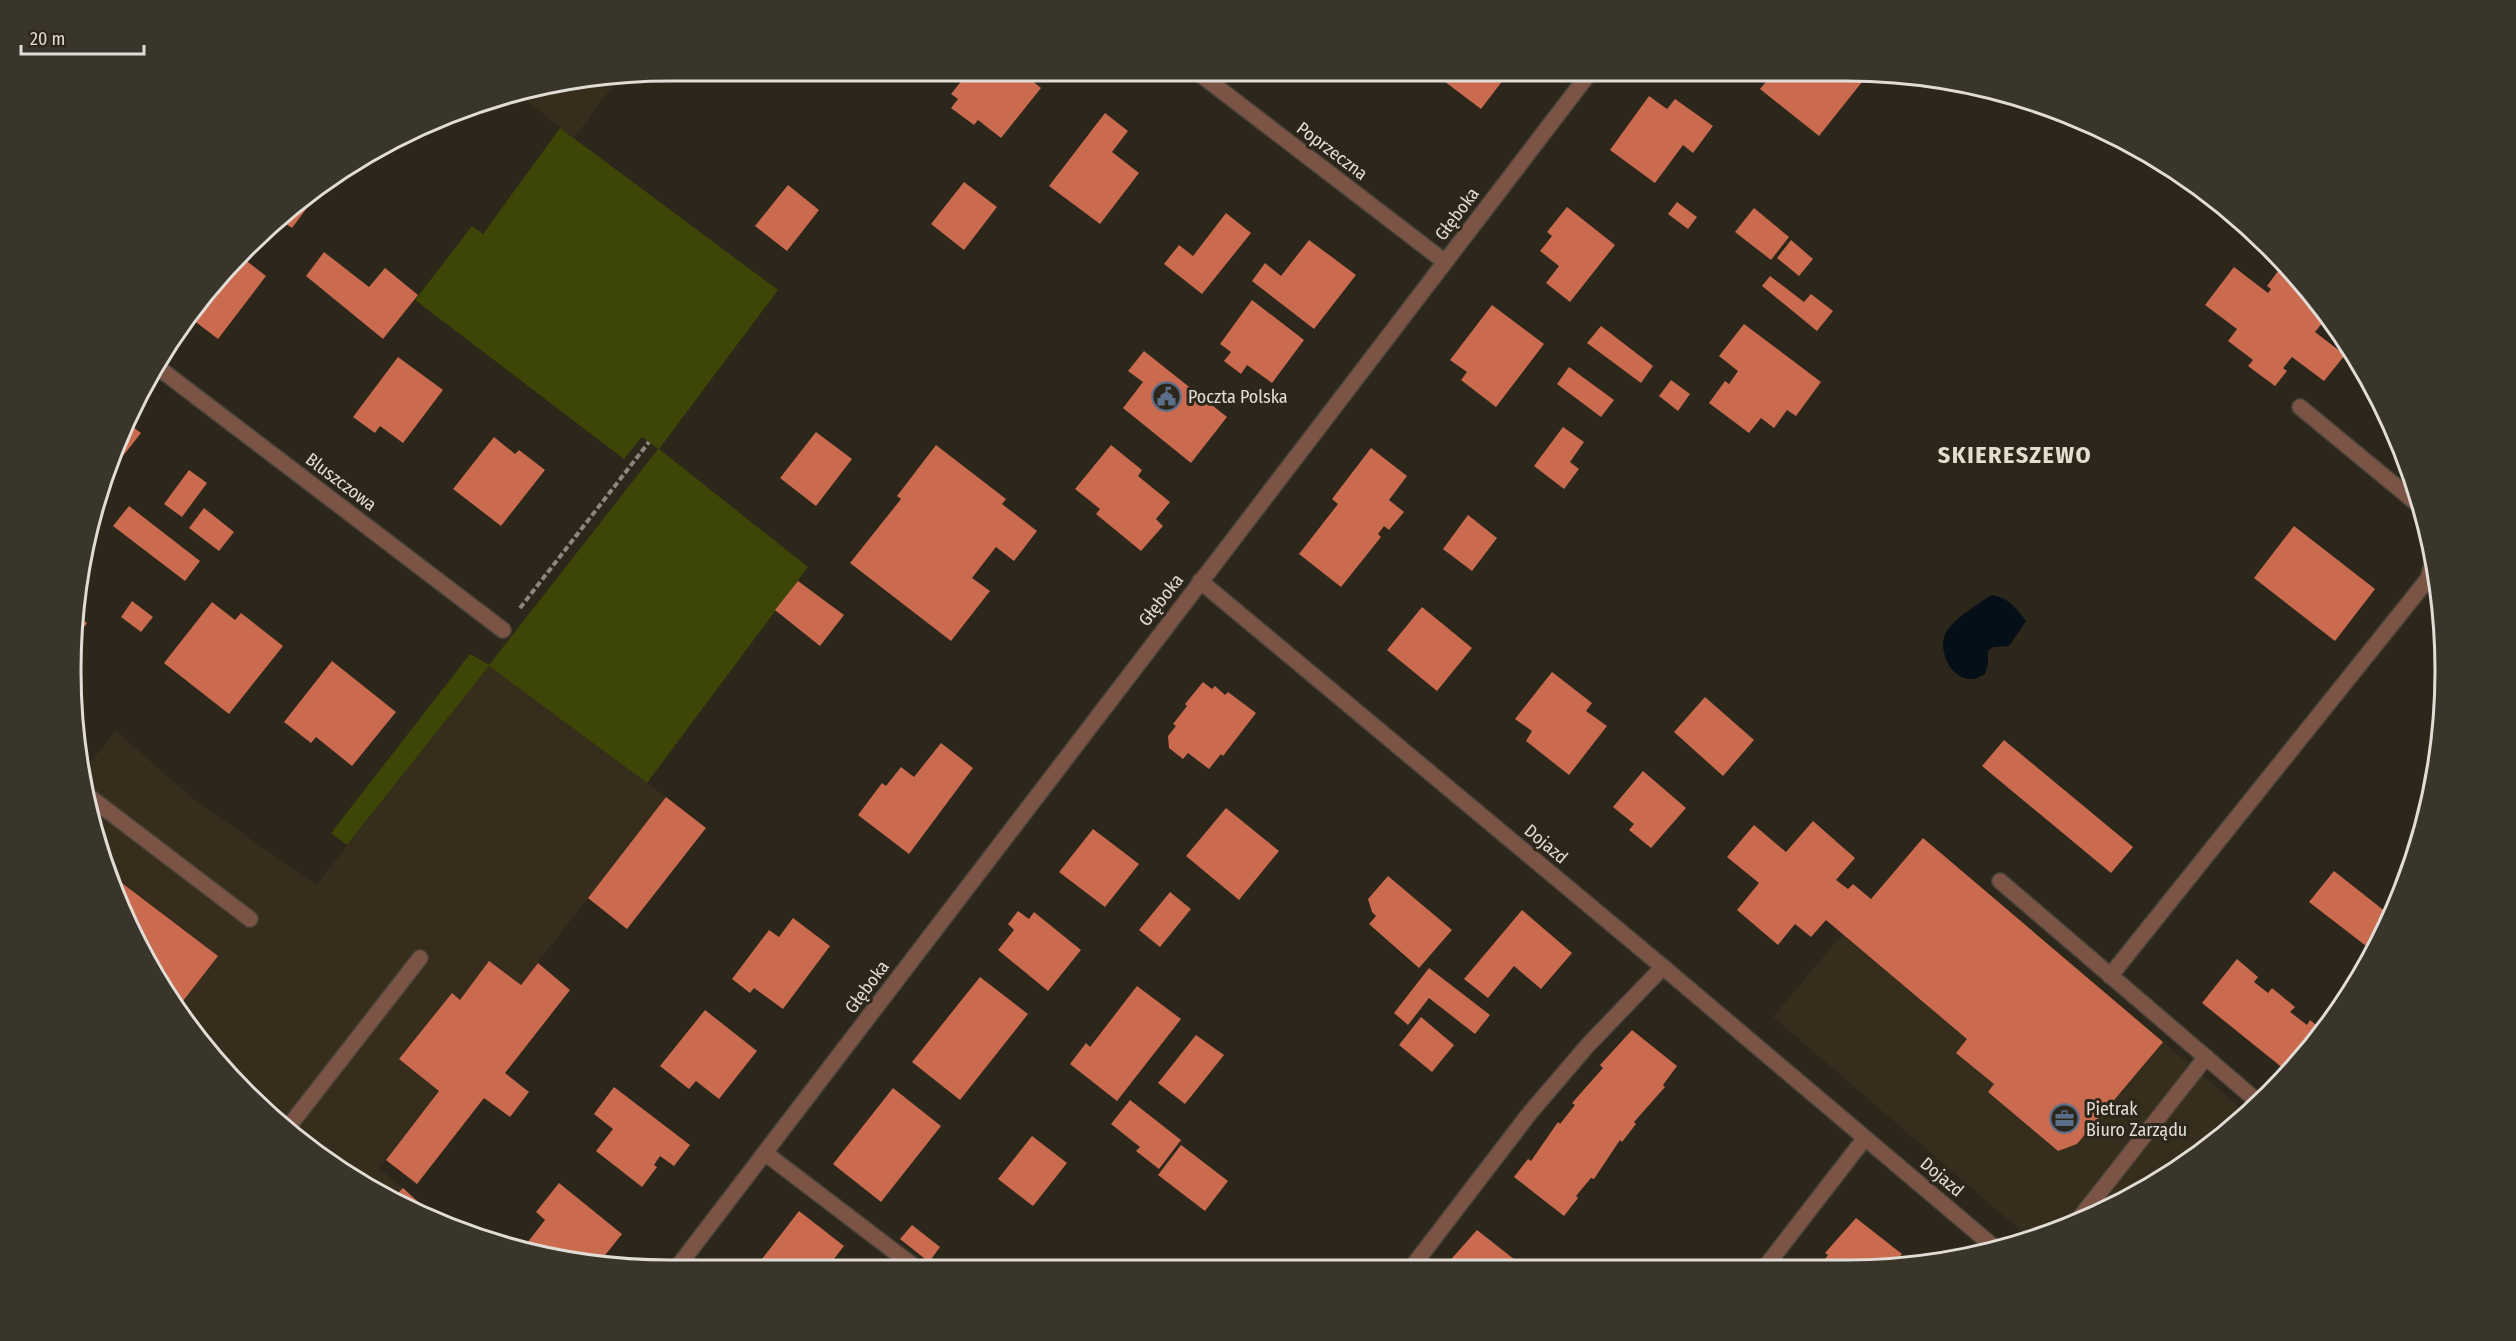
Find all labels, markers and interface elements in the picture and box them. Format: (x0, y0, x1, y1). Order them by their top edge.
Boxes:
scale bar (21, 18, 144, 56)
text: 20 m (30, 28, 65, 50)
street label: Poprzeczna (1292, 117, 1372, 185)
street label: Głęboka (1430, 183, 1484, 245)
public building icon: Poczta Polska (1151, 381, 1183, 413)
place label: Poczta Polska (1188, 386, 1288, 408)
district label: SKIERESZEWO (1938, 441, 2092, 469)
street label: Bluszczowa (301, 448, 381, 516)
street label: Głęboka (1134, 569, 1188, 631)
street label: Dojazd (1520, 820, 1572, 868)
street label: Głęboka (840, 956, 894, 1018)
place label: Pietrak Biuro Zarządu (2086, 1098, 2187, 1141)
office icon: Pietrak Biuro Zarządu (2049, 1103, 2081, 1135)
street label: Dojazd (1916, 1153, 1968, 1201)

